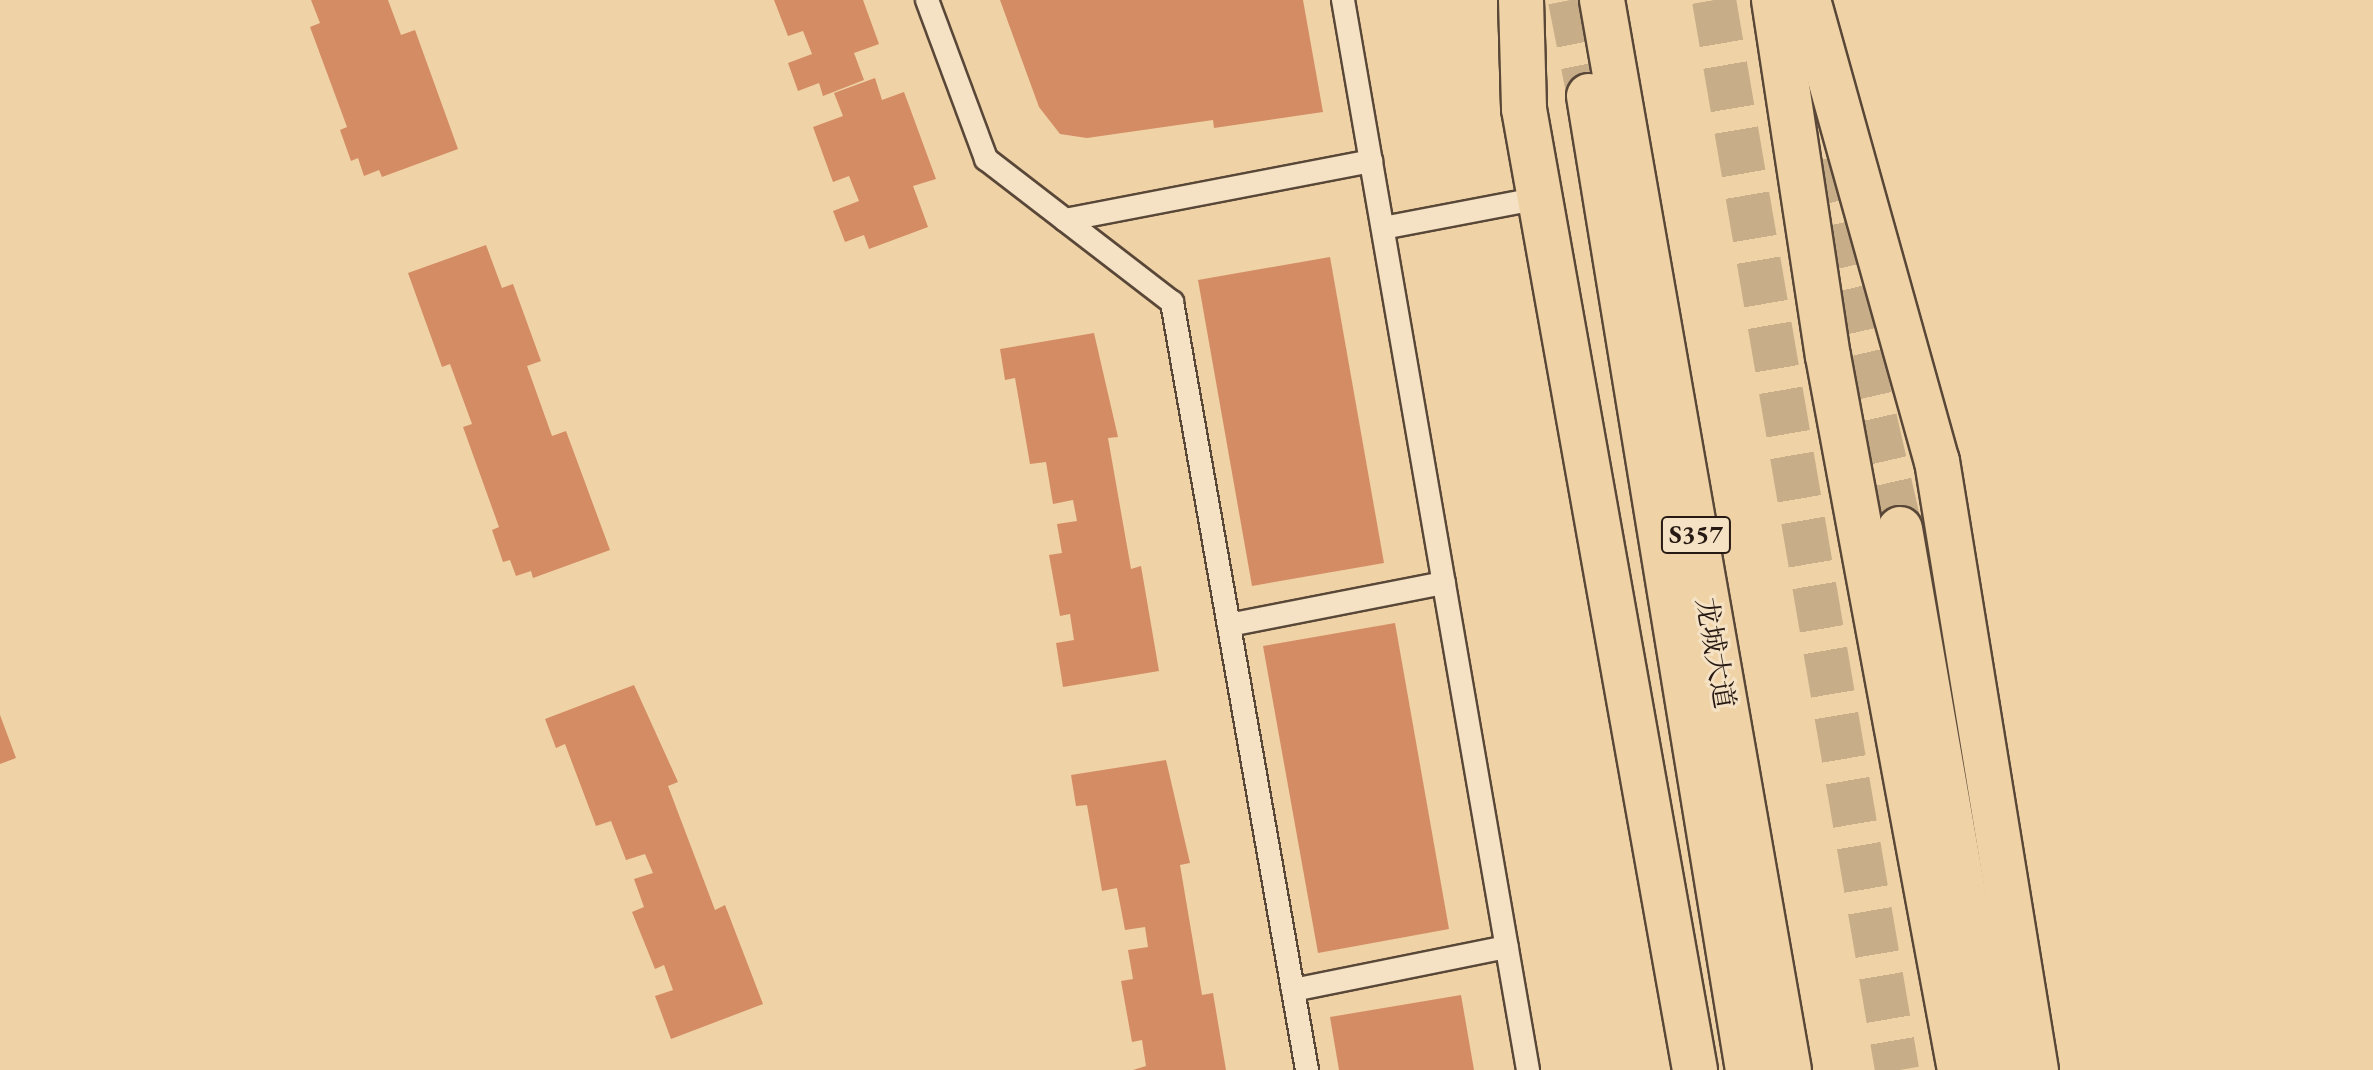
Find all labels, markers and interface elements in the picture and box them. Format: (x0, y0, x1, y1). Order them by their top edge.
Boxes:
road number: S357 (1660, 513, 1732, 557)
street label: 龙城大道 (1690, 595, 1742, 711)

